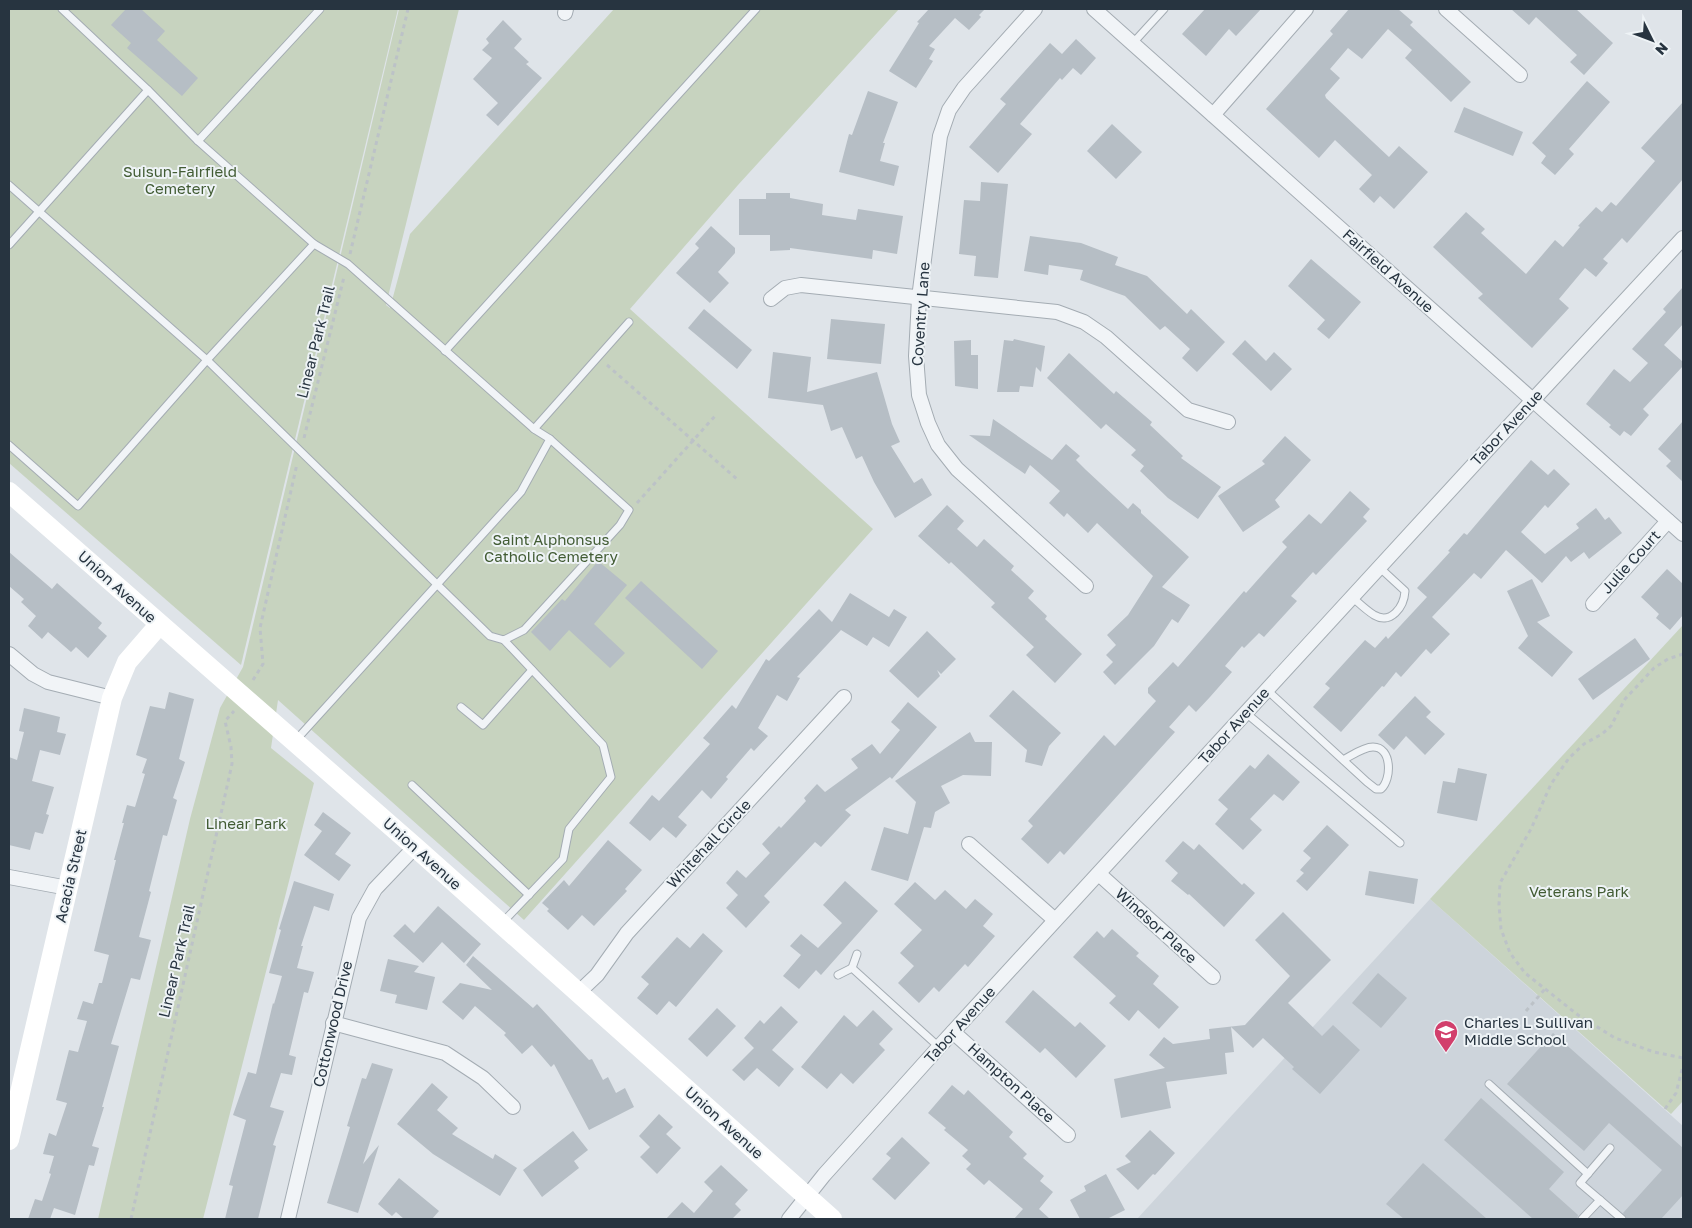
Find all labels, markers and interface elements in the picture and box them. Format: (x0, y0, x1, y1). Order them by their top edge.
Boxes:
north arrow (1627, 15, 1677, 65)
text: N (1652, 39, 1672, 59)
park label: Suisun-Fairfield Cemetery (123, 162, 237, 197)
street label: Fairfield Avenue (1340, 225, 1438, 316)
street label: Coventry Lane (907, 261, 933, 367)
street label: Linear Park Trail (292, 283, 338, 400)
street label: Tabor Avenue (1467, 385, 1546, 469)
street label: Julie Court (1597, 526, 1663, 597)
park label: Saint Alphonsus Catholic Cemetery (484, 530, 618, 565)
street label: Union Avenue (75, 546, 161, 626)
street label: Tabor Avenue (1194, 683, 1273, 767)
street label: Whitehall Circle (663, 795, 754, 891)
street label: Union Avenue (380, 813, 466, 893)
park label: Linear Park (205, 814, 287, 832)
street label: Acacia Street (51, 827, 90, 924)
park label: Veterans Park (1529, 882, 1630, 900)
street label: Windsor Place (1112, 884, 1201, 967)
street label: Linear Park Trail (154, 902, 198, 1019)
street label: Cottonwood Drive (309, 958, 355, 1089)
street label: Tabor Avenue (920, 982, 999, 1066)
place label: Charles L Sullivan Middle School (1464, 1013, 1593, 1048)
school or university icon: Charles L Sullivan Middle School (1433, 1019, 1459, 1053)
street label: Hampton Place (965, 1039, 1059, 1126)
street label: Union Avenue (682, 1082, 768, 1162)

